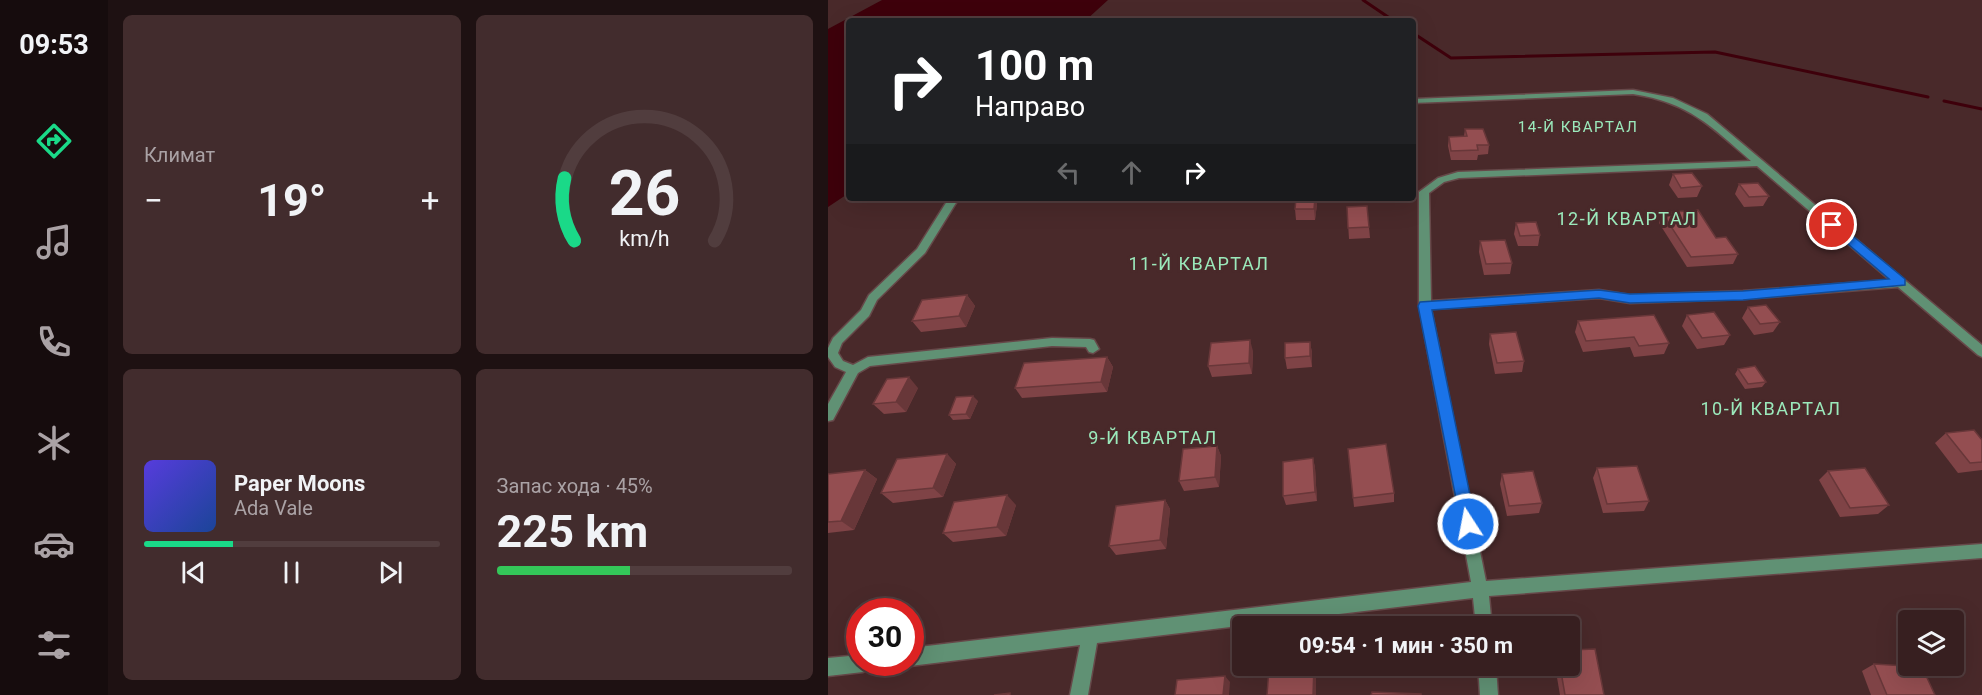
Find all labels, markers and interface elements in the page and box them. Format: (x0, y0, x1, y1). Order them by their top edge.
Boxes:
text: 09:53 (19, 29, 89, 61)
text: 100 m (975, 41, 1094, 90)
icon: right (876, 42, 954, 120)
text: Направо (975, 91, 1085, 123)
district label: 14-Й КВАРТАЛ (1518, 118, 1638, 136)
icon: directions (33, 120, 75, 162)
text: Климат (144, 143, 215, 167)
icon: left (1052, 156, 1085, 189)
icon: ahead (1115, 156, 1148, 189)
icon: right (1178, 156, 1211, 189)
text: 26 (608, 157, 680, 230)
text: 19° (257, 174, 326, 227)
text: − (144, 181, 163, 220)
text: + (421, 181, 440, 220)
pin (1806, 199, 1857, 250)
district label: 12-Й КВАРТАЛ (1556, 208, 1698, 229)
icon: arrive (1815, 208, 1848, 241)
icon: music (33, 221, 75, 263)
text: km/h (619, 227, 669, 252)
district label: 11-Й КВАРТАЛ (1128, 253, 1270, 274)
icon: phone (33, 321, 75, 363)
district label: 10-Й КВАРТАЛ (1700, 398, 1842, 419)
icon: climate (33, 422, 75, 464)
district label: 9-Й КВАРТАЛ (1088, 427, 1218, 448)
text: Paper Moons (234, 471, 365, 496)
text: Запас хода · 45% (497, 474, 653, 498)
position arrow (1436, 492, 1500, 556)
text: Ada Vale (234, 496, 313, 520)
text: 225 km (497, 505, 648, 558)
icon: car (33, 523, 75, 565)
icon: previous (177, 556, 210, 589)
icon: pause (275, 556, 308, 589)
icon: next (374, 556, 407, 589)
speed limit sign: 30 (846, 598, 924, 676)
map controls (1898, 610, 1964, 676)
button: layers (1898, 610, 1964, 676)
icon: filters (33, 624, 75, 666)
text: 09:54 · 1 мин · 350 m (1299, 633, 1513, 658)

